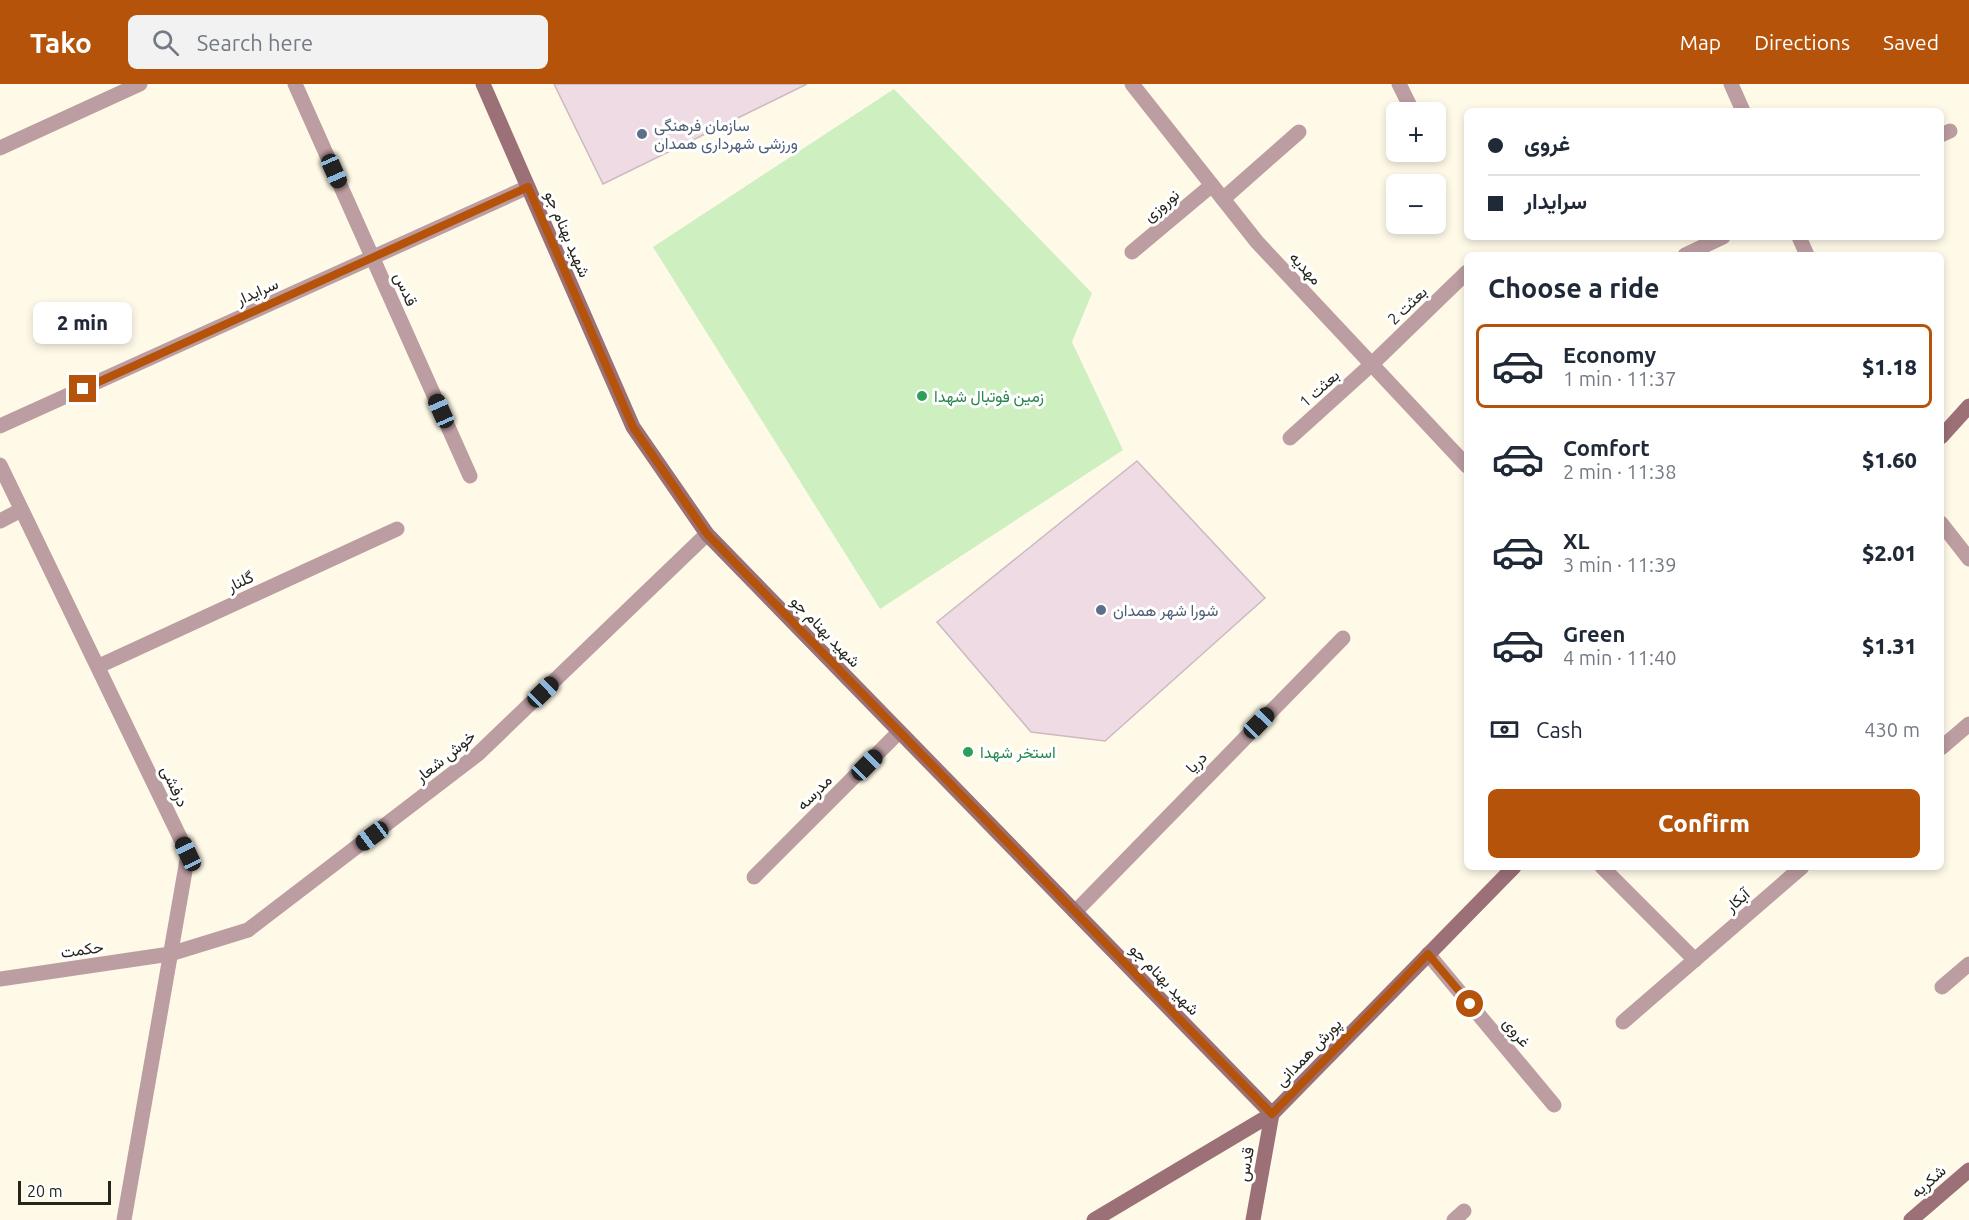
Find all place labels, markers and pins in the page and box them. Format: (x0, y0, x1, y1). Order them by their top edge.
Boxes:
place label: سازمان فرهنگی ورزشی شهرداری همدان (654, 116, 798, 154)
marker: سازمان فرهنگی ورزشی شهرداری همدان (635, 127, 649, 141)
place label: زمین فوتبال شهدا (934, 387, 1044, 407)
marker: زمین فوتبال شهدا (915, 389, 929, 403)
place label: شورا شهر همدان (1113, 601, 1218, 621)
marker: شورا شهر همدان (1094, 603, 1108, 617)
place label: استخر شهدا (980, 743, 1056, 763)
marker: استخر شهدا (961, 745, 975, 759)

